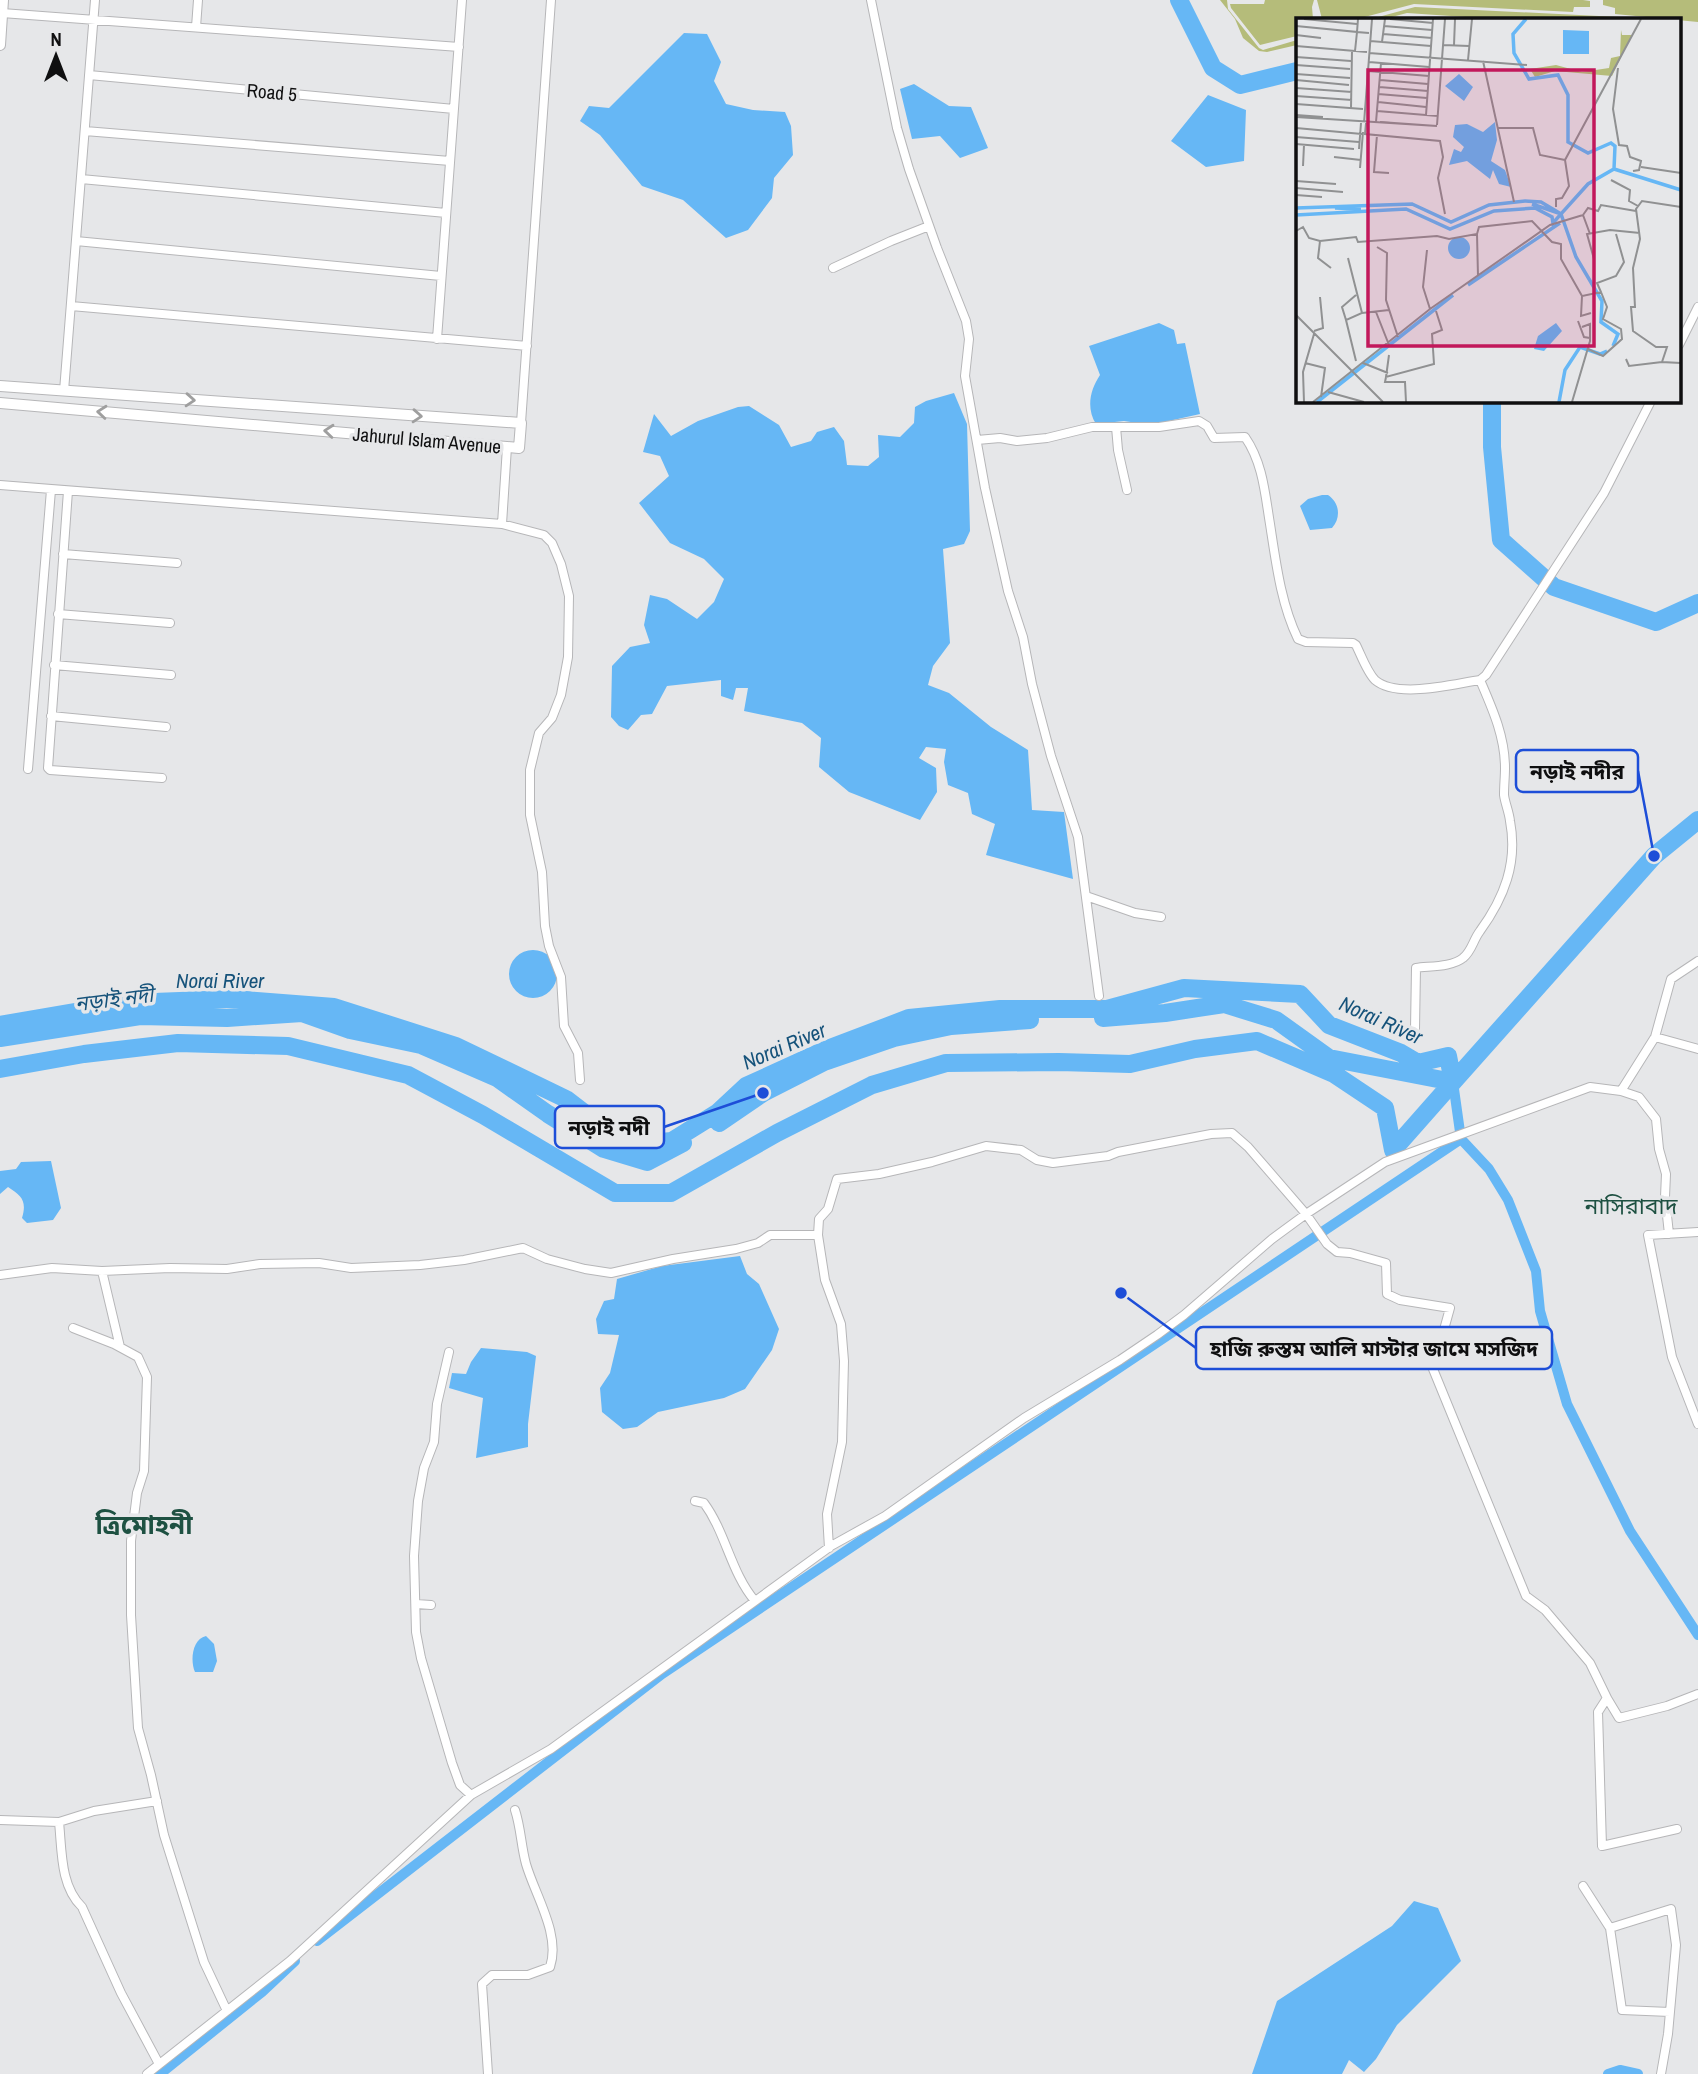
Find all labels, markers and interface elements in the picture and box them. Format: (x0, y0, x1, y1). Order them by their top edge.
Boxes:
inset map (1296, 18, 1680, 402)
north arrow (21, 21, 91, 91)
text: N (50, 26, 62, 52)
street label: Road 5 (246, 77, 298, 107)
one-way arrow (185, 392, 196, 407)
one-way arrow (96, 405, 107, 420)
one-way arrow (412, 408, 423, 423)
street label: Jahurul Islam Avenue (352, 421, 502, 459)
one-way arrow (323, 424, 335, 439)
callout: নড়াই নদীর (1516, 750, 1638, 792)
text: নড়াই নদীর (1529, 757, 1624, 786)
water label: Norai River (176, 966, 265, 995)
water label: নড়াই নদী (73, 979, 159, 1018)
water label: Norai River (1335, 989, 1428, 1052)
water label: Norai River (738, 1015, 831, 1077)
callout: নড়াই নদী (555, 1106, 664, 1148)
text: নড়াই নদী (567, 1113, 651, 1142)
district label: নাসিরাবাদ (1584, 1190, 1678, 1221)
callout: হাজি রুস্তম আলি মাস্টার জামে মসজিদ (1196, 1327, 1552, 1369)
text: হাজি রুস্তম আলি মাস্টার জামে মসজিদ (1209, 1334, 1539, 1363)
district label: ত্রিমোহনী (94, 1507, 193, 1542)

